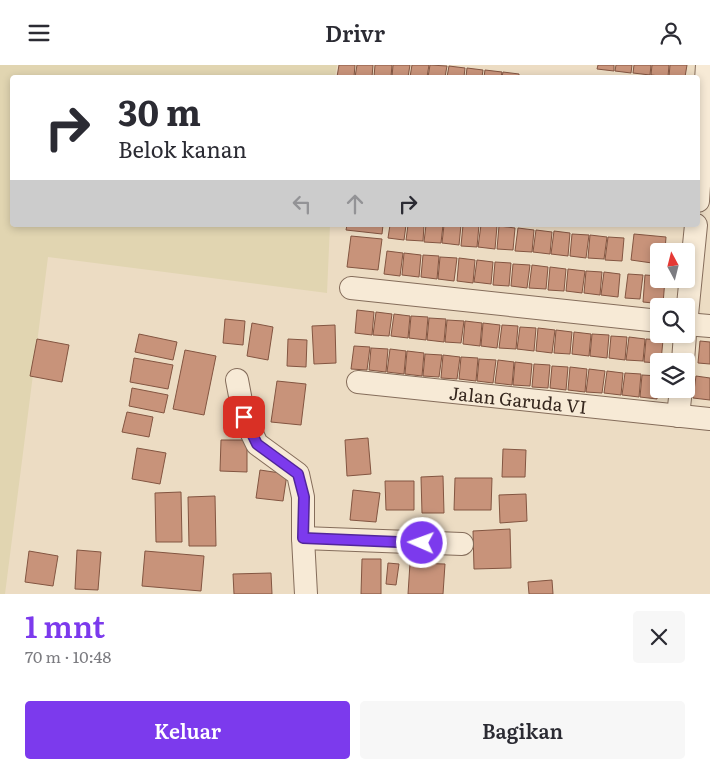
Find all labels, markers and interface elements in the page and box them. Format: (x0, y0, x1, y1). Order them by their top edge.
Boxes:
text: Drivr (325, 16, 385, 49)
icon: menu (25, 19, 53, 47)
icon: person (657, 19, 685, 47)
text: 30 m (118, 85, 201, 137)
icon: right (35, 95, 100, 160)
text: Belok kanan (118, 132, 247, 165)
icon: left (288, 190, 316, 218)
icon: ahead (341, 190, 369, 218)
icon: right (394, 190, 422, 218)
north arrow (650, 243, 695, 287)
map controls (650, 243, 695, 398)
button: search (650, 298, 695, 343)
button: layers (650, 353, 695, 398)
street label: Jalan Garuda VI (448, 378, 588, 419)
pin (223, 396, 265, 438)
icon: arrive (230, 403, 258, 431)
position arrow (395, 516, 447, 568)
text: 1 mnt (25, 603, 105, 647)
button: close (633, 611, 685, 663)
text: 70 m · 10:48 (25, 644, 111, 668)
button: Keluar (25, 701, 350, 759)
button: Bagikan (360, 701, 685, 759)

